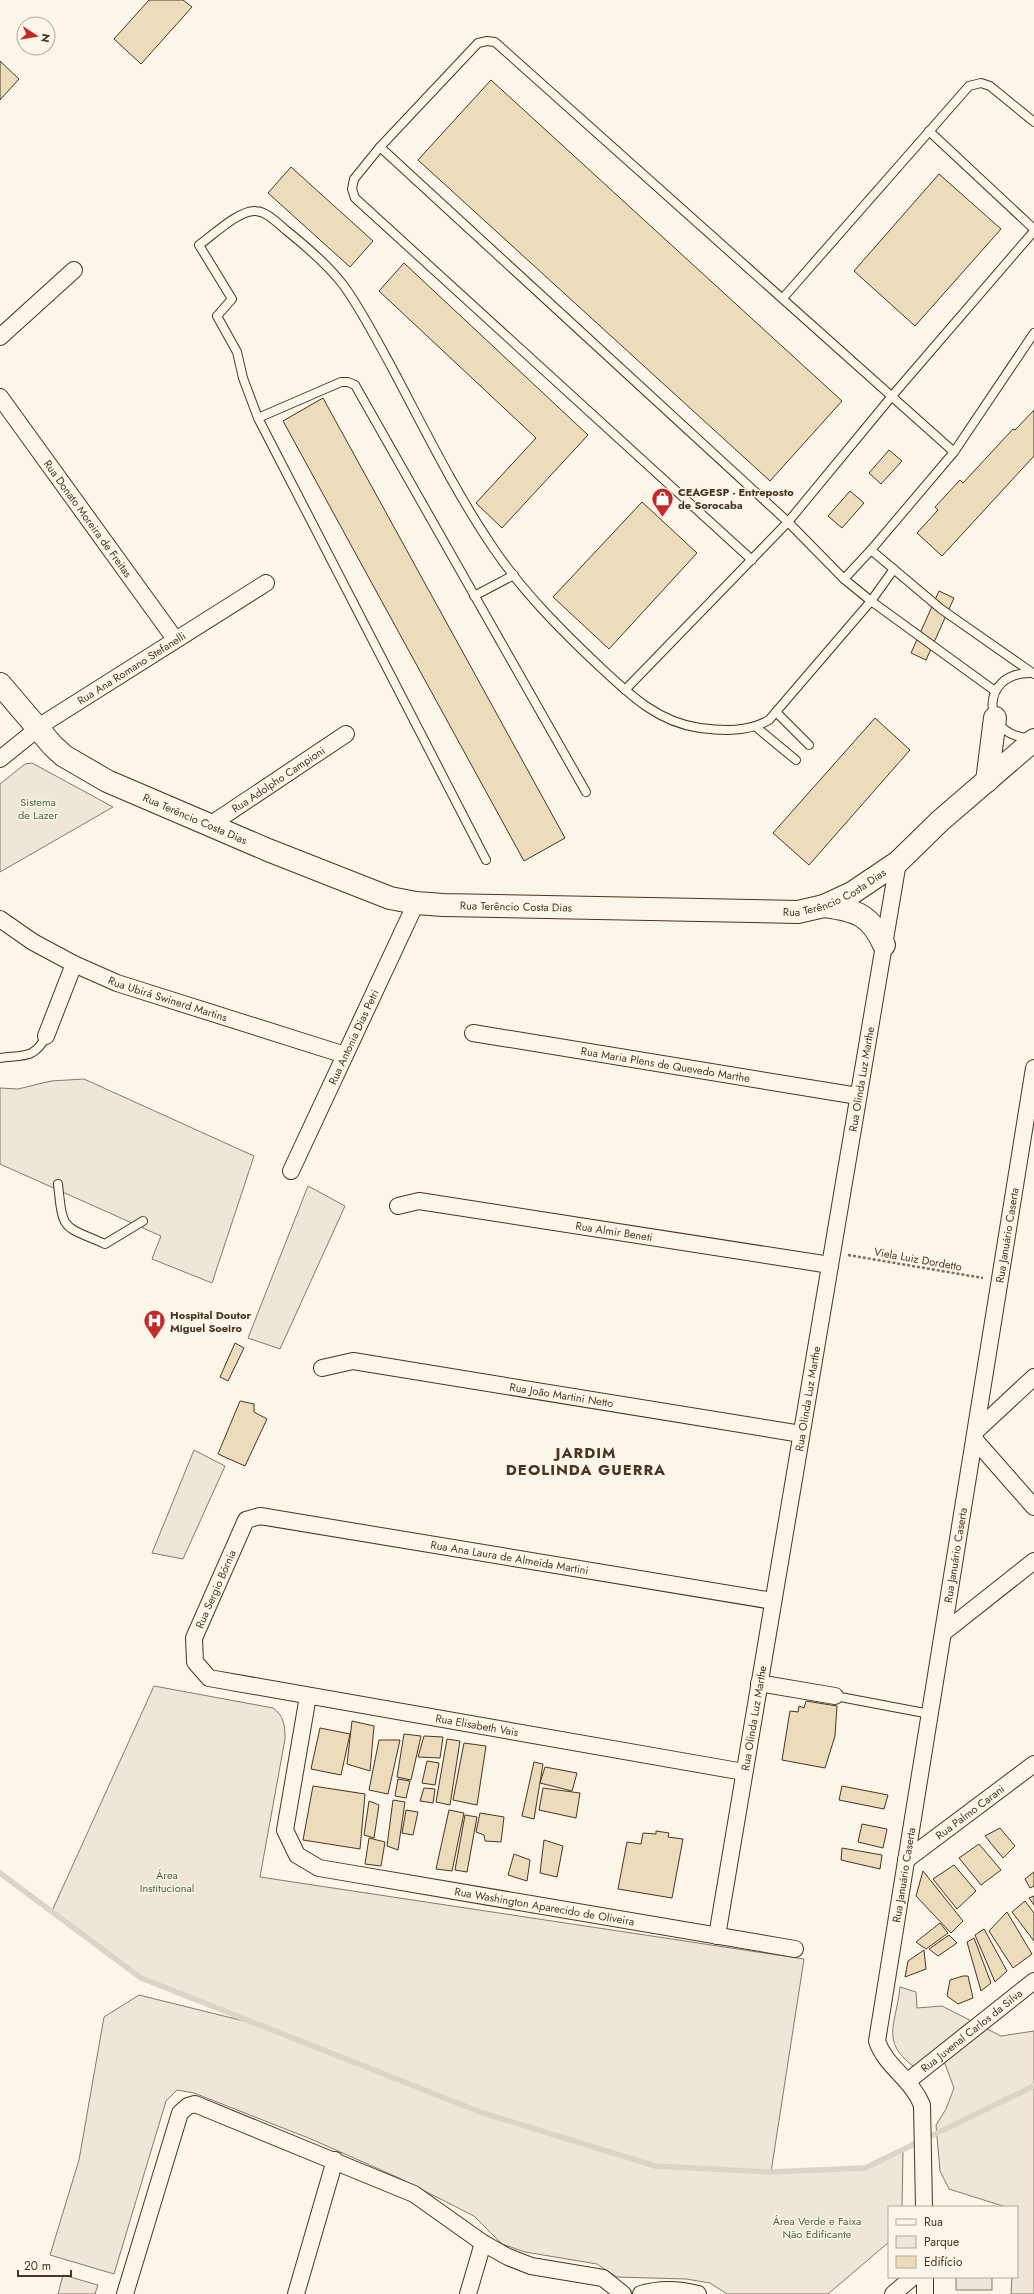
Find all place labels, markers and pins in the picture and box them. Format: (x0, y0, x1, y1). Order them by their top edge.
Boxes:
place label: CEAGESP - Entreposto de Sorocaba (678, 484, 794, 513)
shop icon: CEAGESP - Entreposto de Sorocaba (649, 485, 675, 518)
place label: Hospital Doutor Miguel Soeiro (170, 1307, 252, 1336)
hospital icon: Hospital Doutor Miguel Soeiro (142, 1308, 168, 1341)

